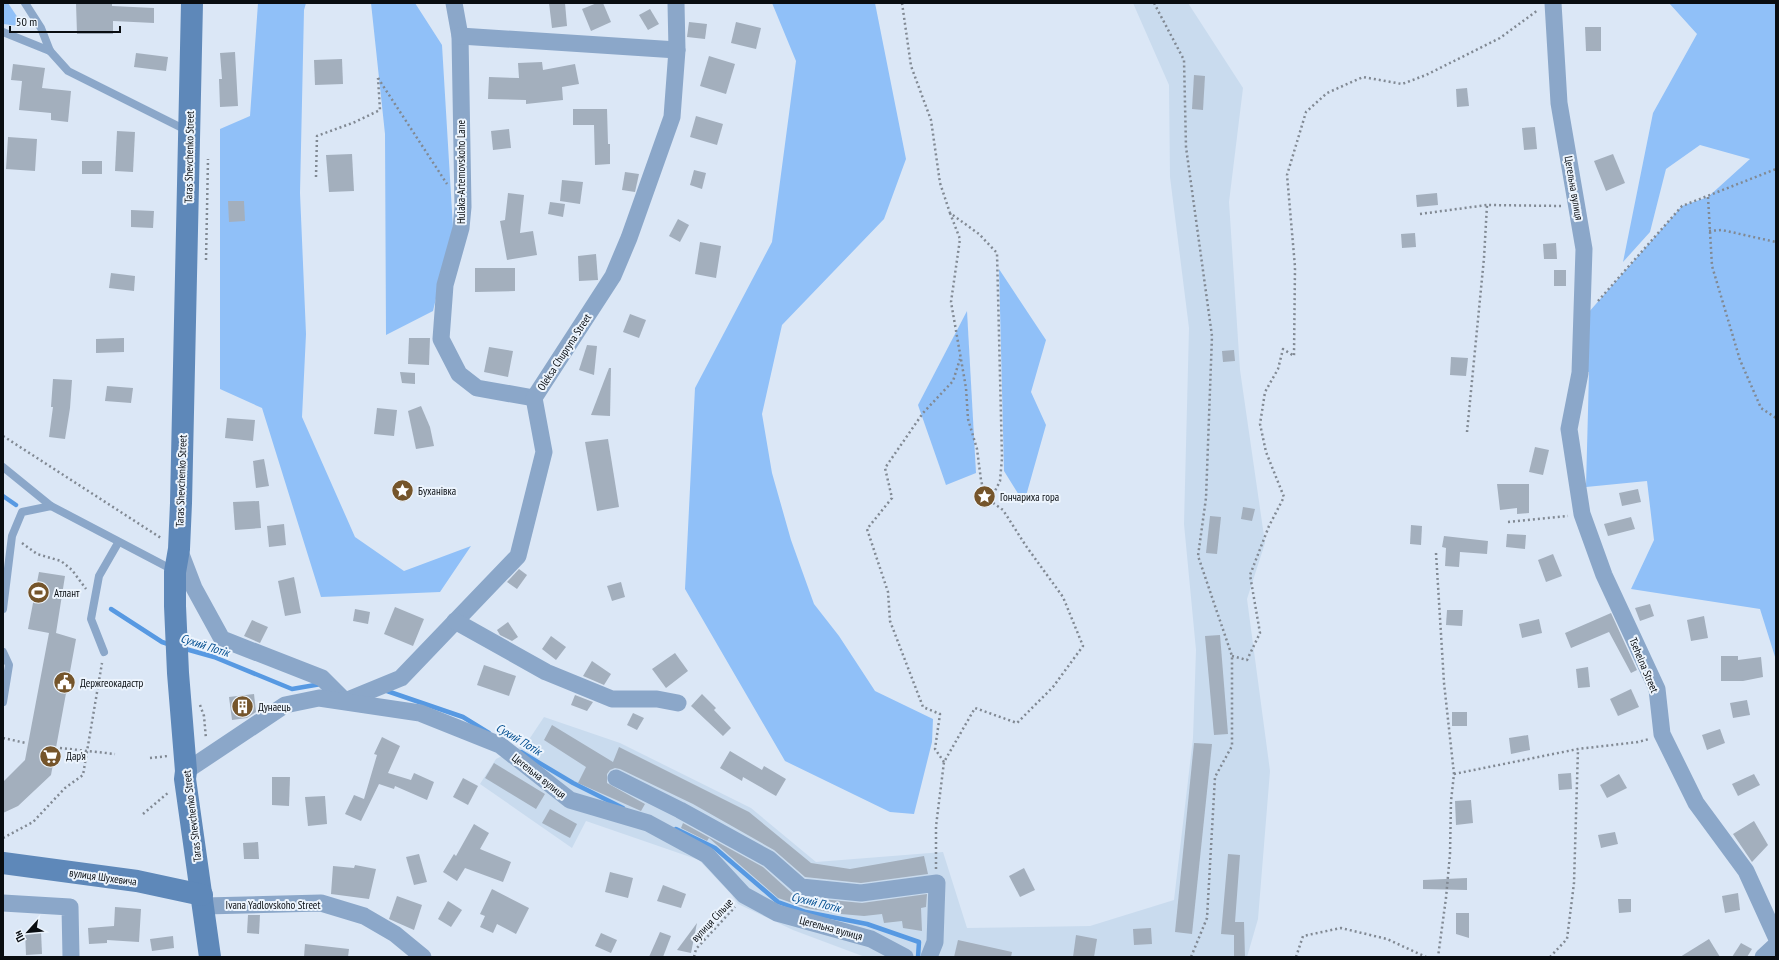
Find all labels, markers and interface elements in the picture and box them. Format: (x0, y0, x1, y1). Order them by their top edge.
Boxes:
scale bar (10, 8, 120, 34)
text: 50 m (16, 14, 37, 29)
street label: Taras Shevchenko Street (181, 111, 197, 203)
street label: Hulaka-Artemovskoho Lane (454, 119, 468, 224)
street label: Цегельна вулиця (1561, 155, 1587, 221)
street label: Oleksa Chupryna Street (534, 311, 594, 393)
street label: Taras Shevchenko Street (172, 435, 190, 527)
place icon: Буханівка (389, 478, 415, 504)
place label: Буханівка (418, 484, 456, 498)
place icon: Гончариха гора (972, 484, 998, 510)
place label: Гончариха гора (1000, 490, 1059, 504)
sports icon: Атлант (26, 580, 52, 606)
place label: Атлант (54, 586, 80, 600)
water label: Сухий Потік (179, 630, 233, 660)
street label: Tsehelna Street (1626, 635, 1662, 695)
public building icon: Держгеокадастр (51, 670, 77, 696)
place label: Держгеокадастр (80, 676, 143, 690)
building icon: Дунаець (230, 694, 256, 720)
place label: Дунаець (258, 700, 291, 714)
water label: Сухий Потік (494, 720, 546, 759)
supermarket icon: Дар’я (38, 743, 64, 769)
place label: Дар’я (66, 749, 86, 763)
street label: Цегельна вулиця (509, 751, 569, 801)
street label: Taras Shevchenko Street (179, 769, 205, 863)
street label: вулиця Шухевича (68, 865, 138, 889)
water label: Сухий Потік (790, 889, 844, 916)
street label: вулиця Сільце (688, 895, 736, 945)
street label: Ivana Yadlovskoho Street (226, 898, 320, 912)
north arrow (8, 912, 48, 952)
street label: Цегельна вулиця (798, 913, 864, 943)
text: Пн (10, 929, 28, 944)

